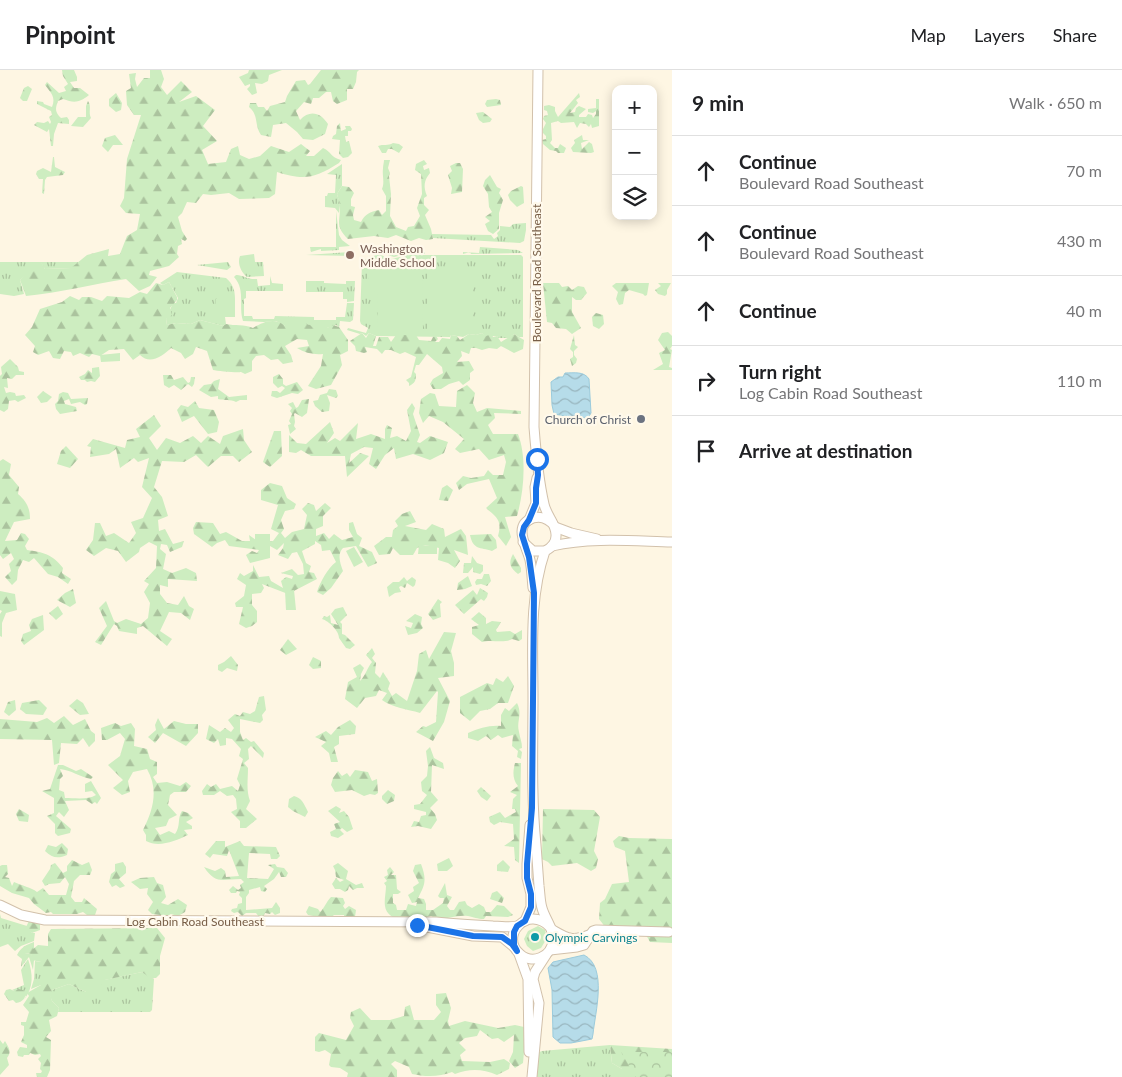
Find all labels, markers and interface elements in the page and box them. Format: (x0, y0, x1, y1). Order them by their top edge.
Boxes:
text: Pinpoint (25, 20, 115, 49)
text: Map (910, 24, 946, 46)
text: Layers (974, 24, 1025, 46)
text: Share (1053, 24, 1097, 46)
map controls (612, 85, 657, 220)
button: + (612, 85, 657, 130)
text: 9 min (692, 90, 744, 115)
text: Walk · 650 m (1009, 93, 1102, 112)
button: − (612, 130, 657, 175)
text: Continue (739, 150, 817, 173)
icon: ahead (692, 157, 720, 185)
text: 70 m (1066, 161, 1102, 180)
text: Boulevard Road Southeast (739, 173, 924, 192)
button: layers (612, 175, 657, 220)
street label: Boulevard Road Southeast (529, 203, 544, 342)
text: Continue (739, 220, 817, 243)
icon: ahead (692, 227, 720, 255)
text: 430 m (1057, 231, 1102, 250)
place label: Washington Middle School (360, 241, 435, 270)
text: Boulevard Road Southeast (739, 243, 924, 262)
marker: Washington Middle School (344, 249, 356, 261)
icon: ahead (692, 297, 720, 325)
text: Continue (739, 299, 817, 322)
text: 40 m (1066, 301, 1102, 320)
text: Turn right (739, 360, 821, 383)
icon: right (692, 367, 720, 395)
text: 110 m (1057, 371, 1102, 390)
text: Log Cabin Road Southeast (739, 383, 922, 402)
place label: Church of Christ (545, 412, 632, 427)
marker: Church of Christ (635, 413, 647, 425)
icon: arrive (692, 437, 720, 465)
text: Arrive at destination (739, 439, 912, 462)
route start (526, 448, 549, 471)
street label: Log Cabin Road Southeast (126, 914, 264, 929)
route end (406, 914, 429, 937)
place label: Olympic Carvings (545, 930, 637, 945)
marker: Olympic Carvings (529, 931, 541, 943)

